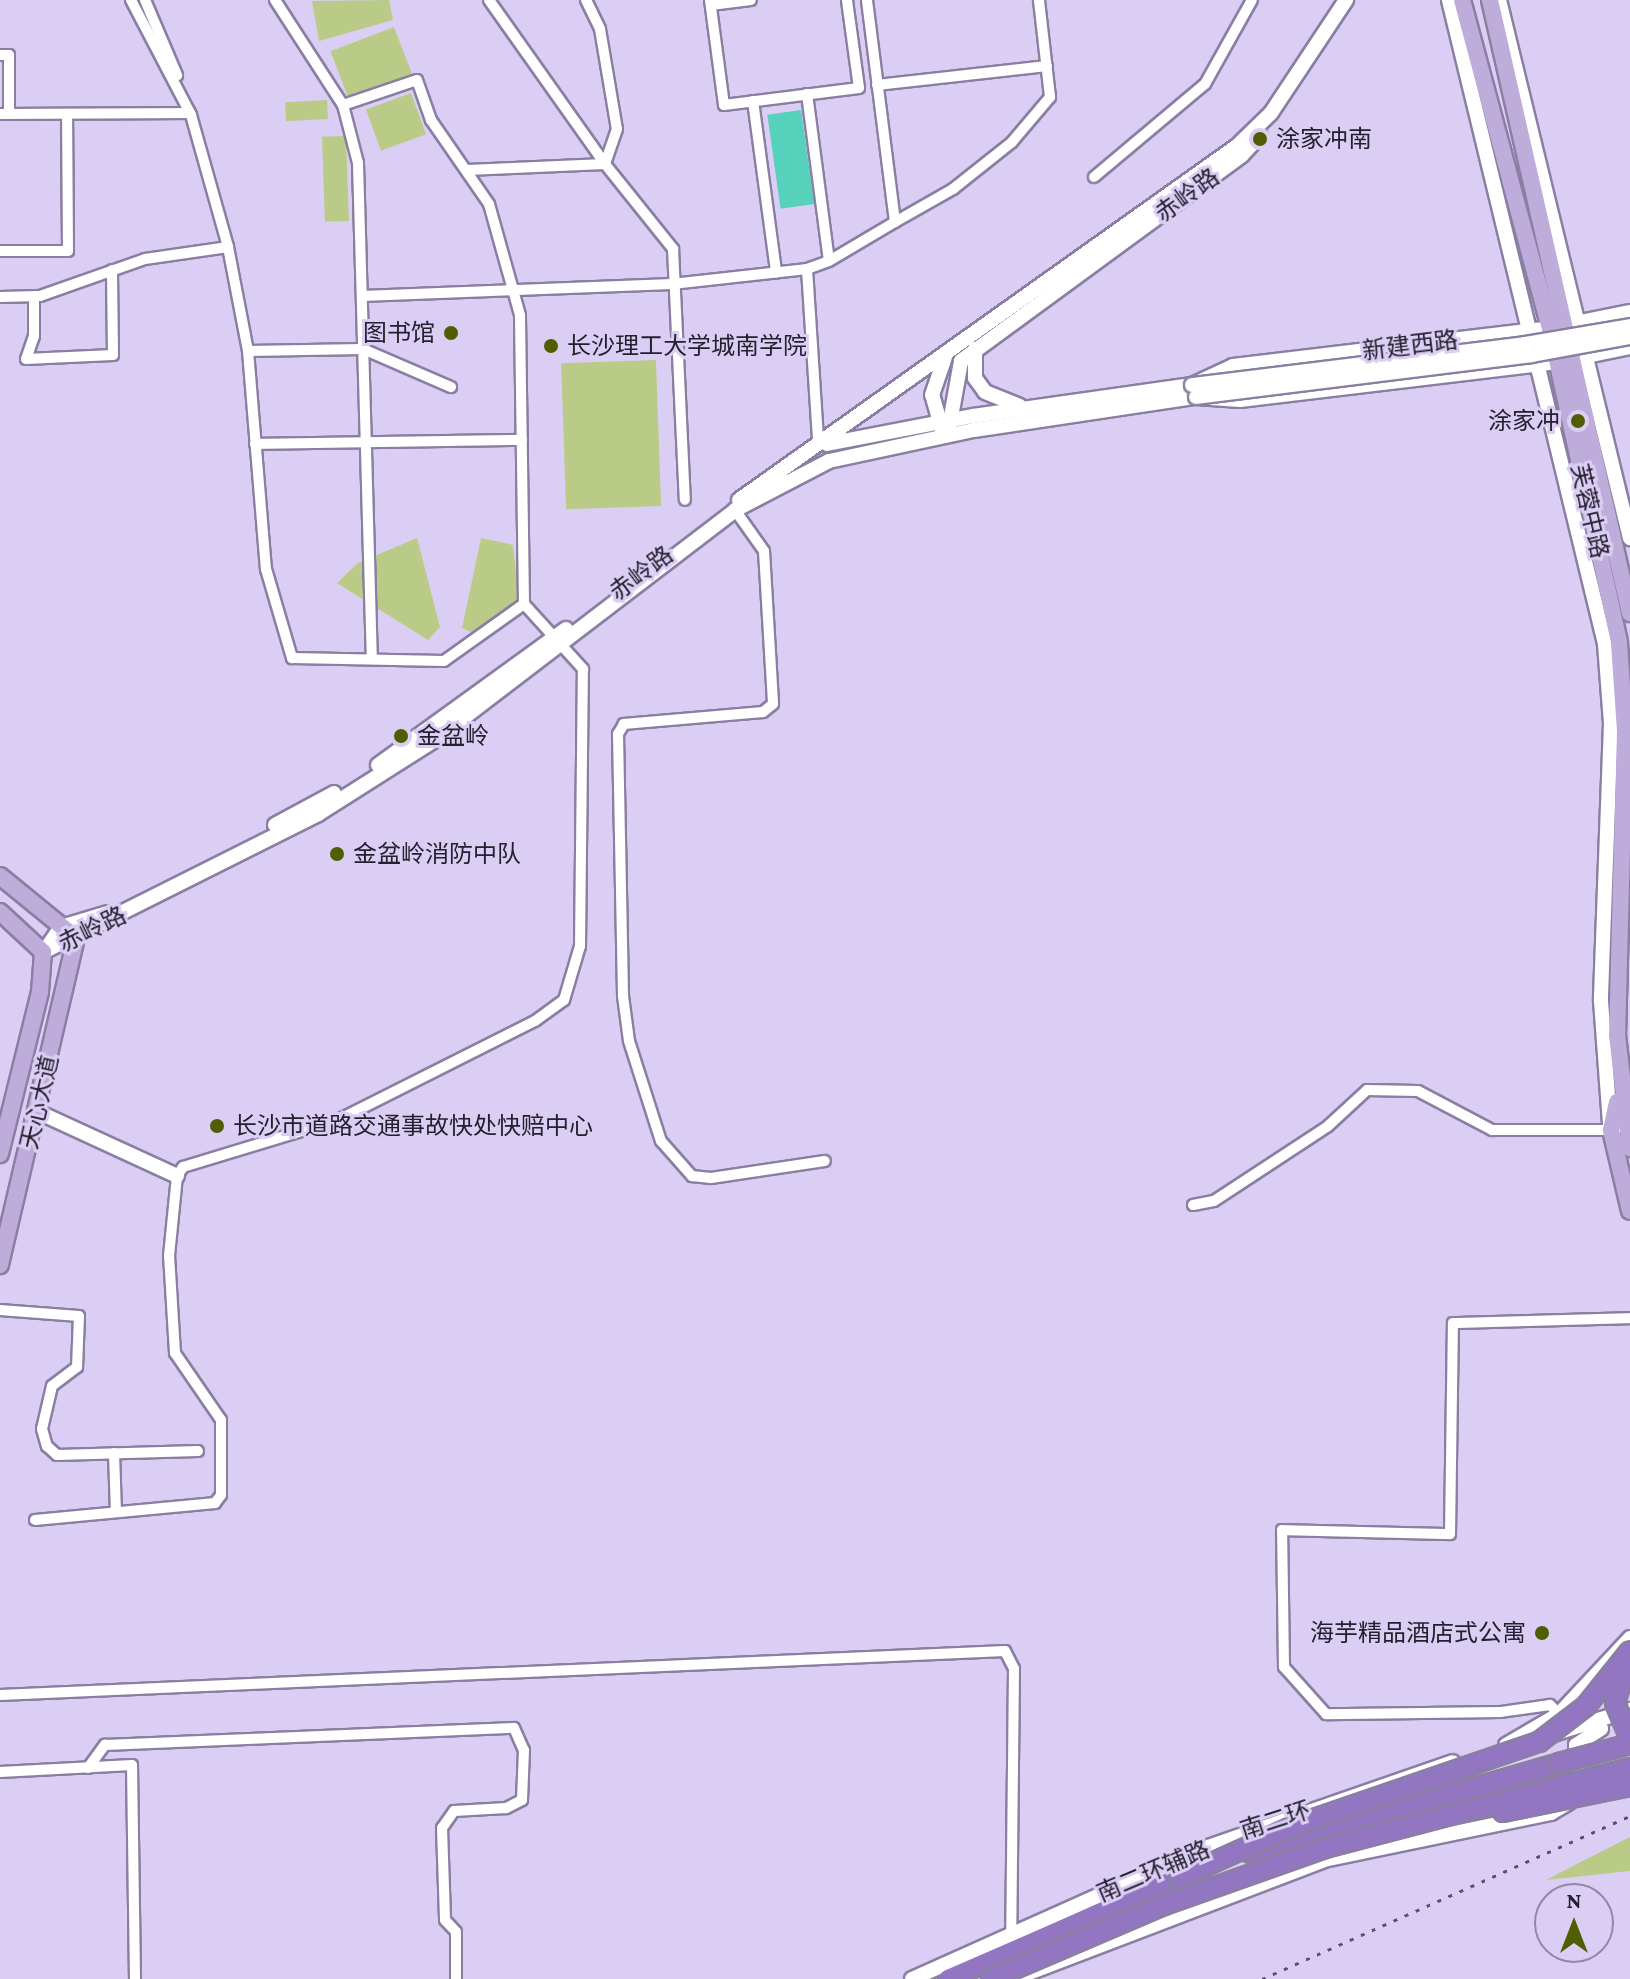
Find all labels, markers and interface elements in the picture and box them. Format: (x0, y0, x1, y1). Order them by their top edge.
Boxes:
place label: 涂家冲南 (1276, 125, 1372, 153)
marker: 涂家冲南 (1251, 130, 1269, 148)
street label: 赤岭路 (1149, 162, 1225, 228)
place label: 图书馆 (363, 319, 435, 347)
marker: 图书馆 (442, 324, 460, 342)
street label: 新建西路 (1361, 325, 1459, 365)
place label: 长沙理工大学城南学院 (567, 332, 807, 360)
marker: 长沙理工大学城南学院 (542, 337, 560, 355)
place label: 涂家冲 (1488, 407, 1560, 435)
marker: 涂家冲 (1567, 410, 1589, 432)
street label: 芙蓉中路 (1565, 461, 1615, 561)
street label: 赤岭路 (604, 540, 678, 606)
place label: 金盆岭 (417, 722, 489, 750)
marker: 金盆岭 (392, 727, 410, 745)
place label: 金盆岭消防中队 (353, 840, 521, 868)
marker: 金盆岭消防中队 (328, 845, 346, 863)
street label: 赤岭路 (53, 900, 131, 958)
street label: 天心大道 (14, 1052, 64, 1152)
place label: 长沙市道路交通事故快处快赔中心 (233, 1112, 593, 1140)
marker: 长沙市道路交通事故快处快赔中心 (208, 1117, 226, 1135)
place label: 海芋精品酒店式公寓 (1310, 1619, 1526, 1647)
marker: 海芋精品酒店式公寓 (1533, 1624, 1551, 1642)
street label: 南二环 (1236, 1795, 1314, 1845)
street label: 南二环辅路 (1092, 1834, 1214, 1908)
north arrow (1534, 1883, 1614, 1963)
text: N (1567, 1888, 1582, 1913)

